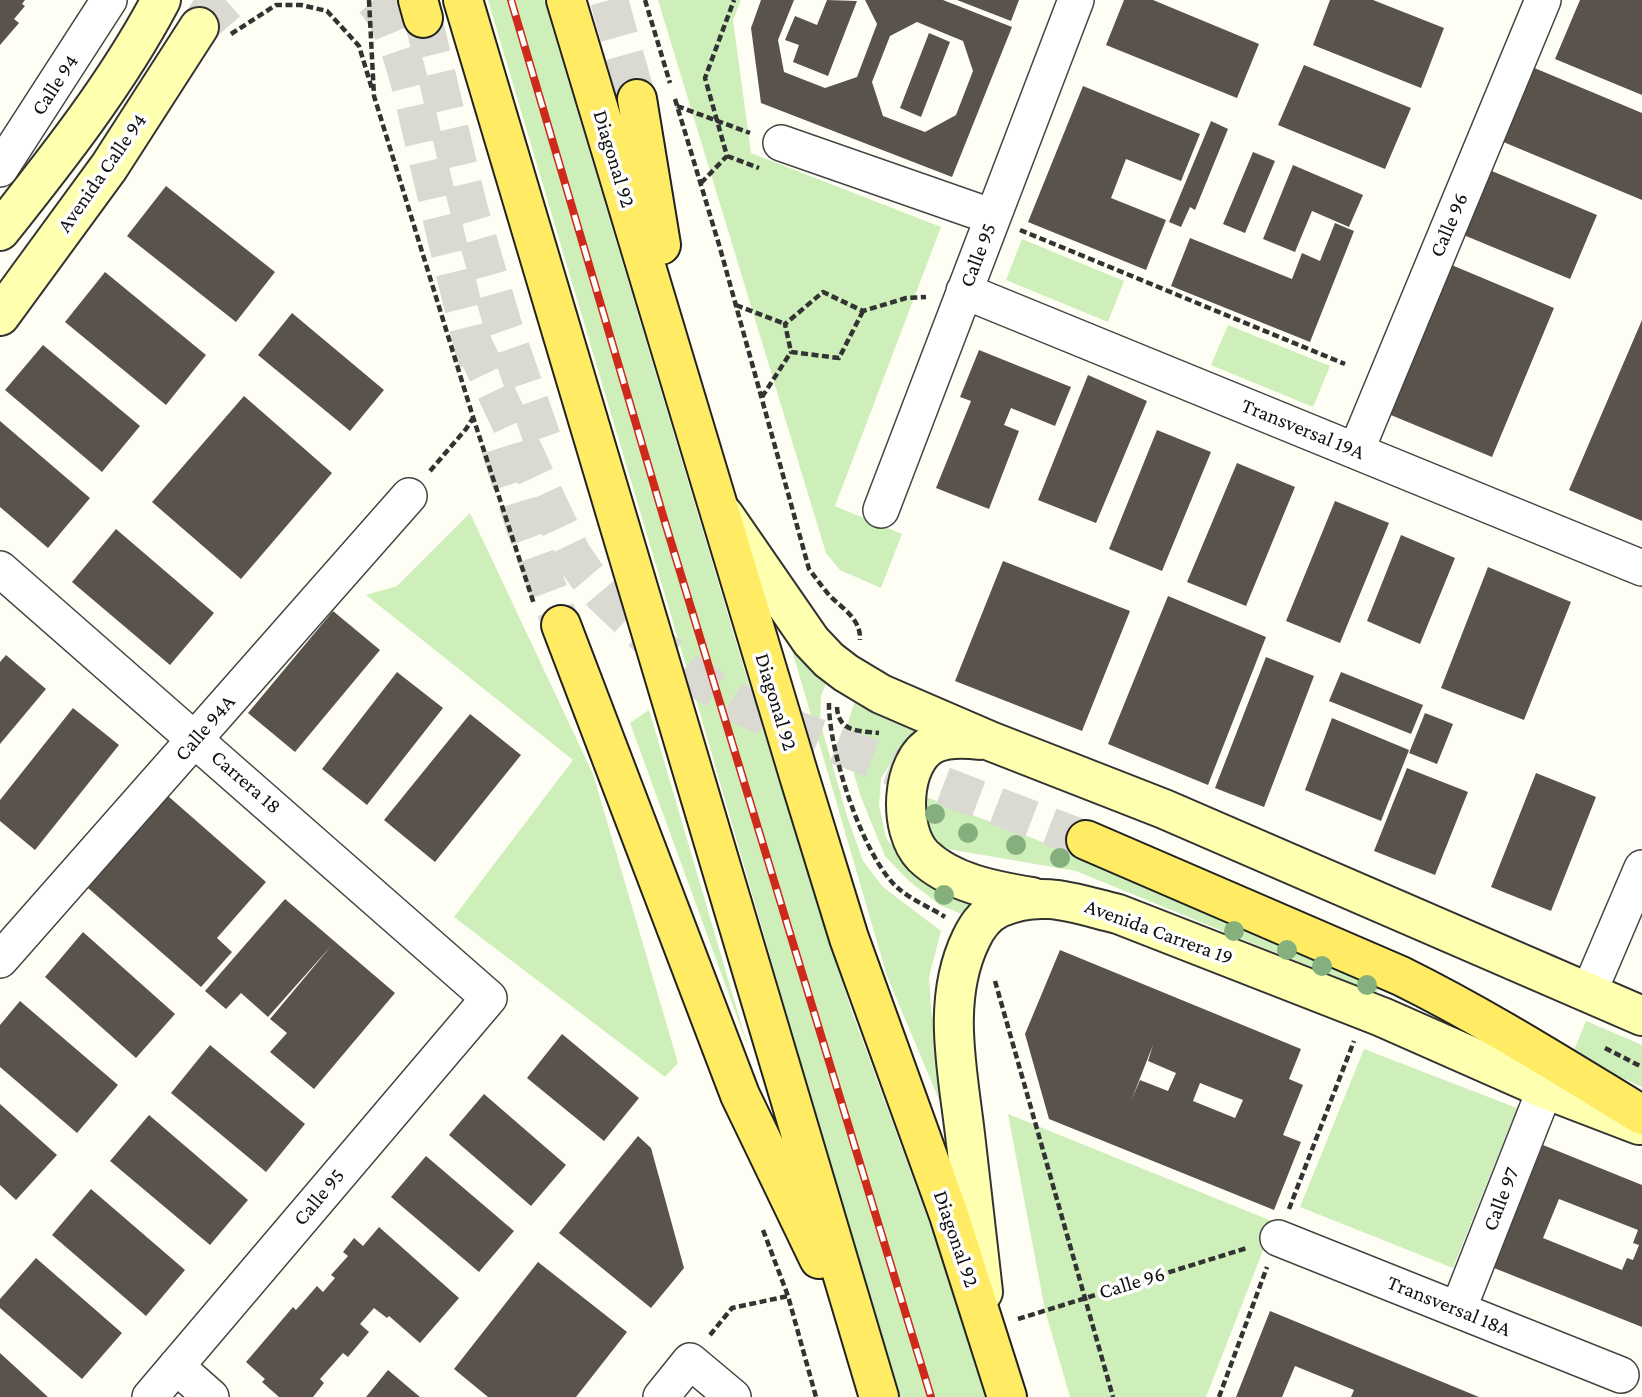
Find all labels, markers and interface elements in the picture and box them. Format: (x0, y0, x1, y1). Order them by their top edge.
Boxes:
street label: Calle 94 (26, 50, 84, 120)
street label: Diagonal 92 (587, 107, 641, 211)
street label: Avenida Calle 94 (52, 109, 152, 237)
street label: Calle 96 (1424, 189, 1474, 261)
street label: Calle 95 (954, 219, 1002, 291)
street label: Transversal 19A (1238, 393, 1368, 465)
street label: Diagonal 92 (749, 650, 803, 754)
street label: Calle 94A (169, 690, 241, 766)
street label: Carrera 18 (206, 745, 286, 819)
street label: Avenida Carrera 19 (1082, 894, 1236, 970)
street label: Calle 95 (288, 1163, 350, 1231)
street label: Calle 97 (1477, 1164, 1525, 1234)
street label: Diagonal 92 (928, 1187, 984, 1291)
street label: Calle 96 (1096, 1261, 1168, 1305)
street label: Transversal 18A (1383, 1270, 1515, 1342)

